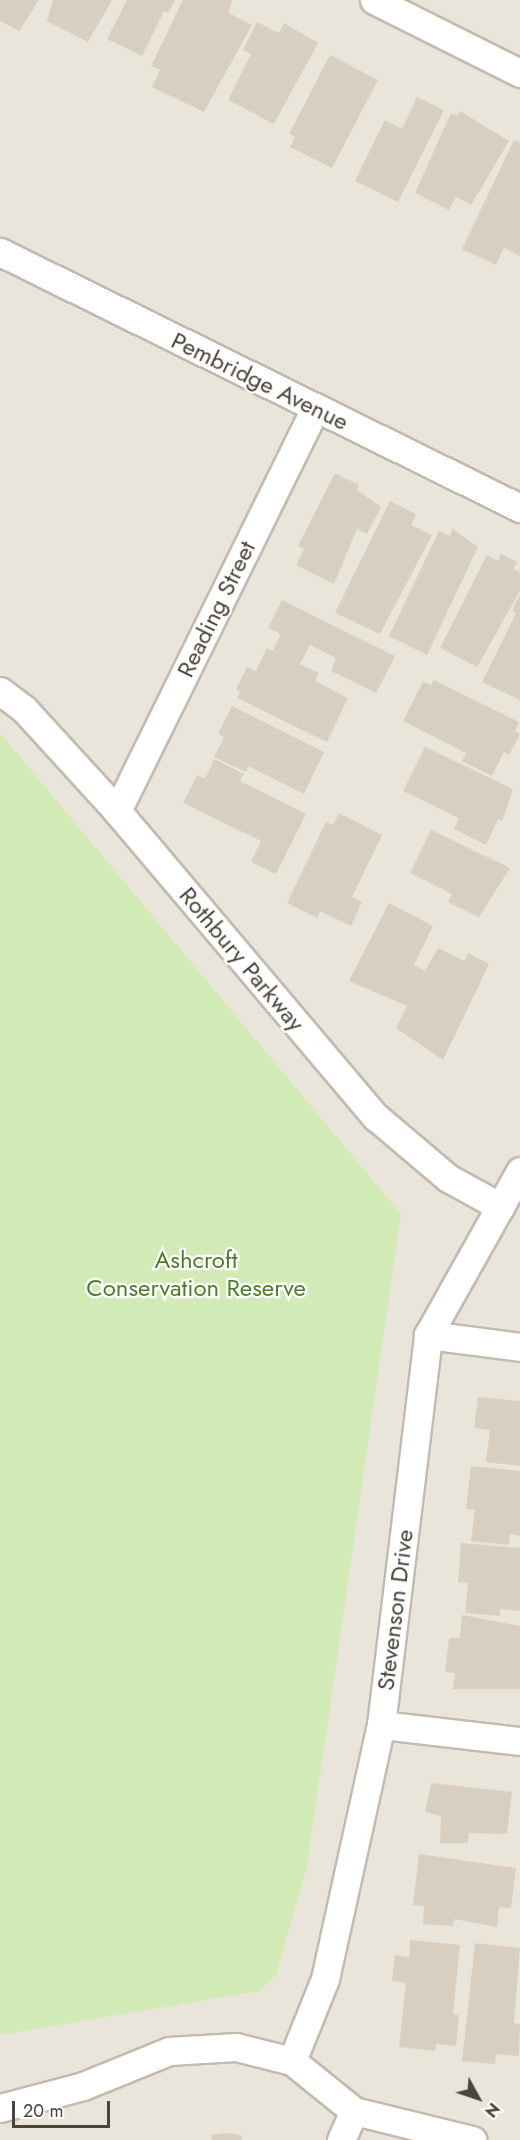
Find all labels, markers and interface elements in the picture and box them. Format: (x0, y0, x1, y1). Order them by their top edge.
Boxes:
street label: Pembridge Avenue (167, 326, 353, 436)
street label: Reading Street (171, 536, 261, 682)
street label: Rothbury Parkway (173, 881, 311, 1037)
park label: Ashcroft Conservation Reserve (86, 1246, 306, 1302)
street label: Stevenson Drive (371, 1528, 419, 1692)
north arrow (448, 2068, 508, 2128)
scale bar (15, 2089, 112, 2127)
text: 20 m (23, 2098, 63, 2124)
text: N (479, 2098, 505, 2122)

